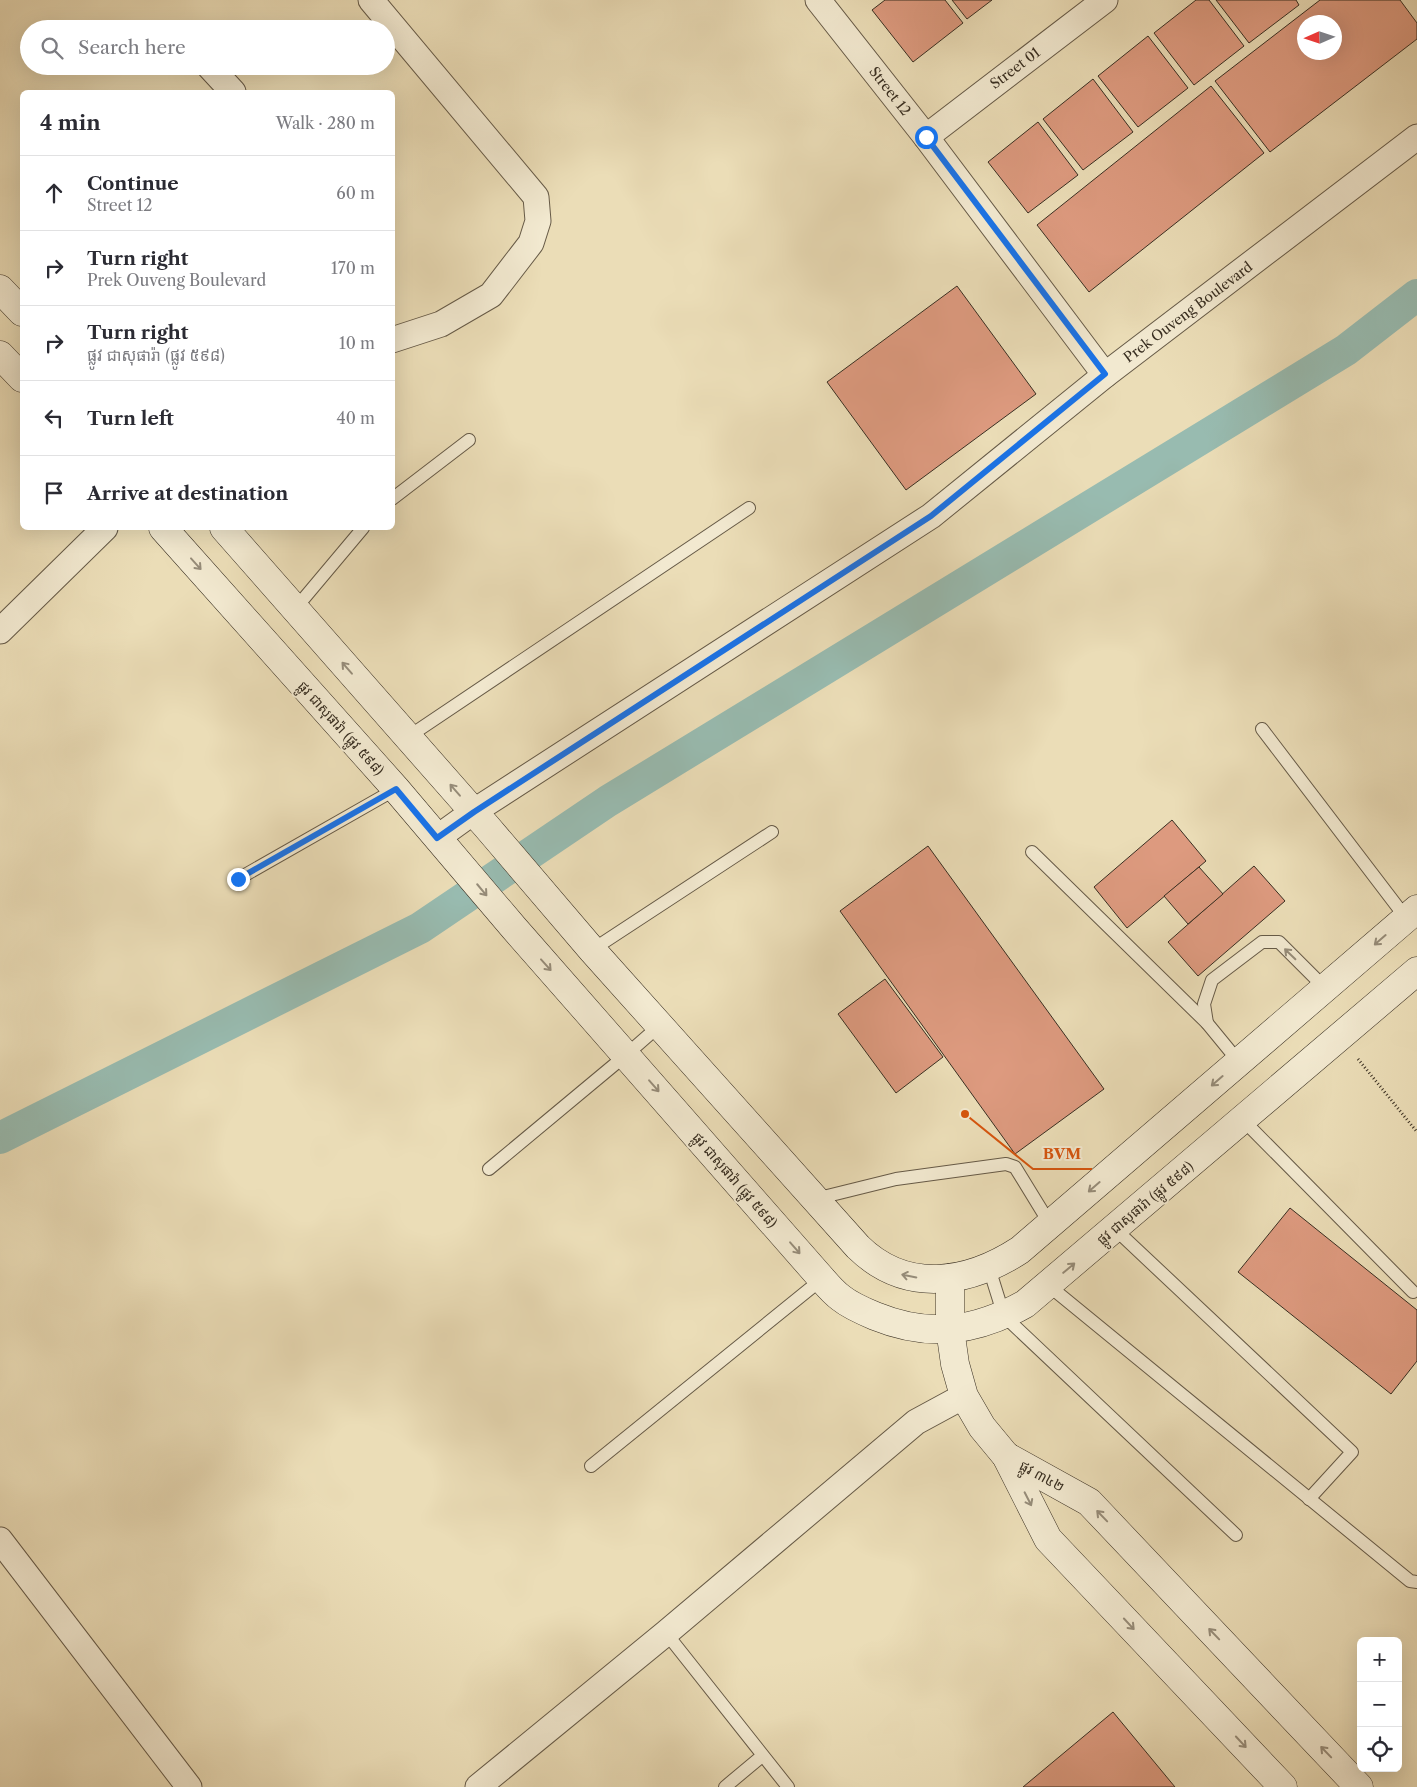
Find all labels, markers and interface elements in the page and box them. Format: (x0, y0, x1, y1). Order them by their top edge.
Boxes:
north arrow (1297, 15, 1342, 60)
search box (20, 20, 395, 75)
icon: search (38, 34, 66, 62)
text: Search here (78, 36, 186, 59)
street label: Street 01 (986, 43, 1044, 93)
street label: Street 12 (865, 63, 915, 119)
text: 4 min (40, 110, 101, 135)
text: Walk · 280 m (276, 113, 375, 133)
route start (915, 126, 938, 149)
text: Continue (87, 172, 179, 195)
icon: ahead (40, 179, 68, 207)
text: 60 m (336, 183, 375, 203)
text: Street 12 (87, 195, 153, 215)
text: Turn right (87, 247, 188, 270)
icon: right (40, 254, 68, 282)
street label: Prek Ouveng Boulevard (1120, 257, 1256, 366)
text: 170 m (331, 258, 375, 278)
text: Prek Ouveng Boulevard (87, 270, 266, 290)
text: Turn right (87, 321, 188, 344)
icon: right (40, 329, 68, 357)
text: 10 m (339, 333, 375, 353)
text: ផ្លូវ ជាសុផារ៉ា (ផ្លូវ ៥៩៨) (87, 345, 225, 365)
icon: left (40, 404, 68, 432)
text: Turn left (87, 407, 174, 430)
text: 40 m (336, 408, 375, 428)
icon: arrive (40, 479, 68, 507)
text: Arrive at destination (87, 482, 288, 505)
one-way arrow (190, 557, 201, 570)
one-way arrow (342, 662, 353, 675)
street label: ផ្លូវ ជាសុផារ៉ា (ផ្លូវ ៥៩៨) (292, 677, 388, 781)
one-way arrow (449, 784, 460, 797)
route end (227, 868, 250, 891)
one-way arrow (476, 884, 487, 897)
one-way arrow (1374, 935, 1387, 946)
one-way arrow (1285, 948, 1297, 960)
one-way arrow (540, 958, 552, 971)
one-way arrow (1211, 1075, 1224, 1086)
one-way arrow (648, 1080, 659, 1093)
street label: ផ្លូវ ជាសុផារ៉ា (ផ្លូវ ៥៩៨) (686, 1129, 781, 1234)
callout: BVM (1033, 1139, 1092, 1169)
text: BVM (1043, 1144, 1081, 1163)
street label: ផ្លូវ ជាសុផារ៉ា (ផ្លូវ ៥៩៨) (1093, 1157, 1199, 1251)
one-way arrow (1088, 1181, 1101, 1192)
one-way arrow (789, 1242, 801, 1255)
one-way arrow (1062, 1262, 1075, 1274)
one-way arrow (901, 1270, 917, 1280)
street label: ផ្លូវ ៣៤២ (1015, 1456, 1068, 1498)
one-way arrow (1024, 1491, 1033, 1506)
one-way arrow (1096, 1510, 1108, 1522)
one-way arrow (1123, 1618, 1135, 1631)
one-way arrow (1208, 1628, 1220, 1640)
map controls (1357, 1637, 1402, 1772)
button: + (1357, 1637, 1402, 1682)
button: − (1357, 1682, 1402, 1727)
button: locate (1357, 1727, 1402, 1772)
one-way arrow (1235, 1736, 1247, 1749)
one-way arrow (1320, 1745, 1332, 1758)

